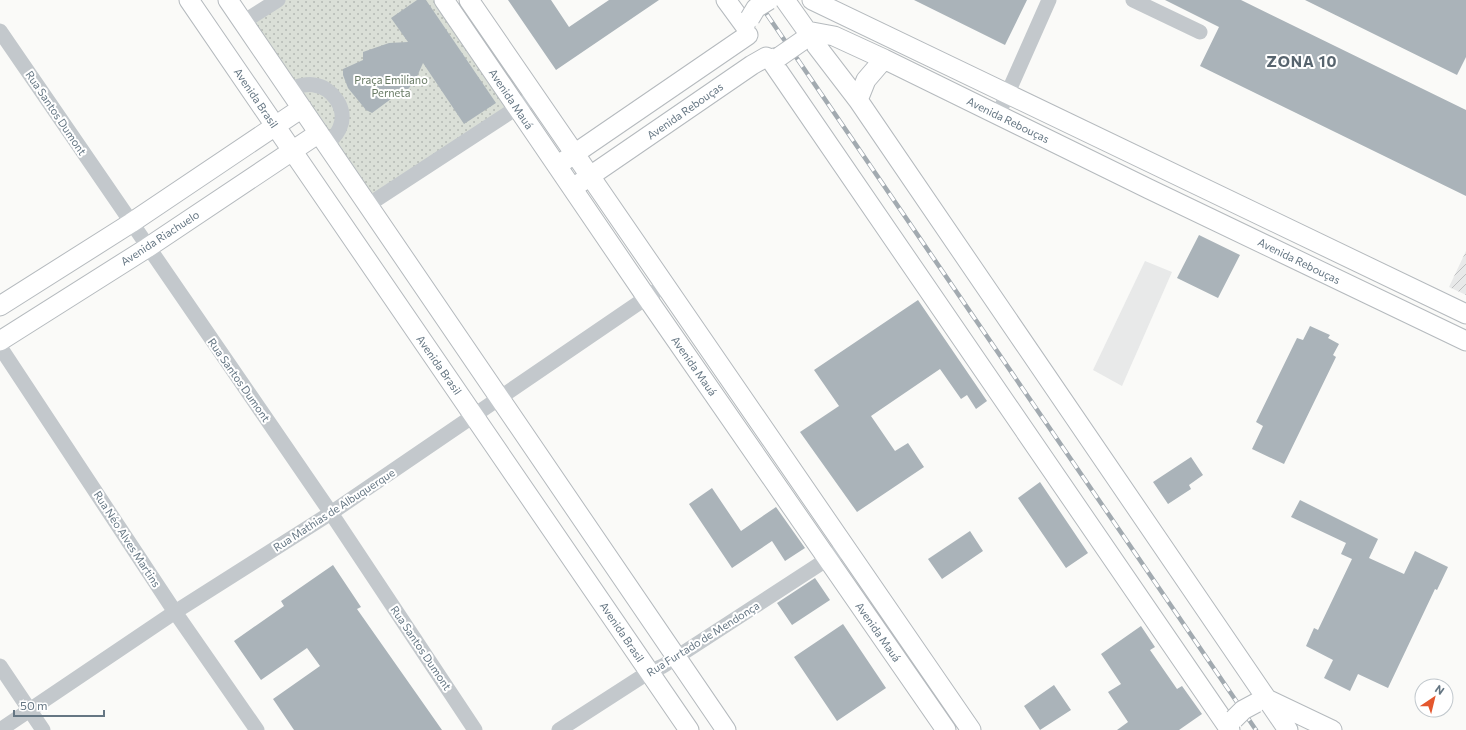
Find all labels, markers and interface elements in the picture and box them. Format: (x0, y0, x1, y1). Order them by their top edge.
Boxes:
district label: ZONA 10 (1266, 52, 1338, 70)
street label: Avenida Brasil (232, 65, 281, 130)
street label: Avenida Mauá (487, 66, 536, 131)
street label: Rua Santos Dumont (23, 68, 90, 158)
park label: Praça Emiliano Perneta (354, 73, 428, 99)
street label: Avenida Rebouças (644, 79, 725, 142)
street label: Avenida Rebouças (965, 94, 1052, 145)
street label: Avenida Riachuelo (118, 207, 202, 268)
street label: Avenida Rebouças (1256, 235, 1343, 286)
street label: Avenida Brasil (414, 333, 465, 397)
street label: Avenida Mauá (669, 333, 720, 398)
street label: Rua Santos Dumont (206, 335, 273, 424)
street label: Rua Mathias de Albuquerque (271, 465, 397, 554)
street label: Rua Néo Alves Martins (91, 488, 163, 589)
street label: Rua Furtado de Mendonça (644, 598, 762, 679)
street label: Avenida Brasil (598, 599, 647, 664)
street label: Avenida Mauá (853, 599, 904, 664)
street label: Rua Santos Dumont (388, 603, 455, 693)
north arrow (1414, 678, 1454, 718)
text: N (1433, 682, 1447, 697)
scale bar (14, 692, 104, 718)
text: 50 m (20, 698, 48, 712)

